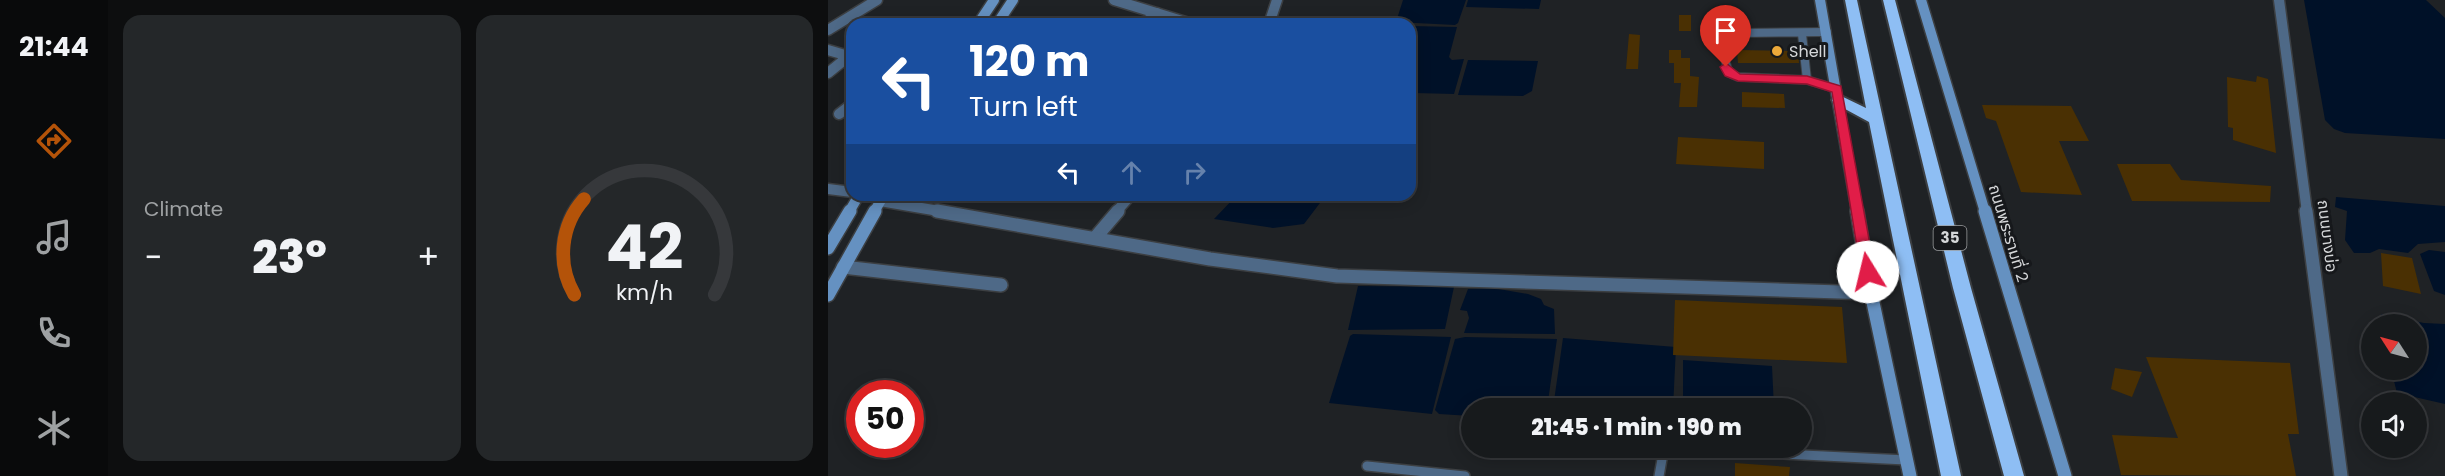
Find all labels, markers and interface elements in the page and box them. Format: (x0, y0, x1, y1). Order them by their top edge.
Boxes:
pin (1700, 5, 1751, 67)
icon: arrive (1709, 14, 1742, 47)
text: 21:44 (19, 28, 89, 65)
text: 120 m (969, 32, 1090, 91)
place label: Shell (1789, 40, 1826, 63)
icon: left (870, 42, 948, 120)
marker: Shell (1770, 44, 1784, 58)
text: Turn left (969, 88, 1078, 125)
icon: directions (33, 120, 75, 162)
icon: left (1052, 156, 1085, 189)
icon: ahead (1115, 156, 1148, 189)
icon: right (1178, 156, 1211, 189)
street label: ถนนพระรามที่ 2 (1983, 182, 2034, 285)
text: Climate (144, 195, 223, 223)
street label: ถนนบางบ่อ (2312, 199, 2343, 274)
text: 42 (605, 203, 683, 291)
icon: music (33, 216, 75, 258)
text: 23° (252, 226, 327, 289)
road number: 35 (1934, 226, 1966, 250)
text: − (144, 234, 162, 281)
text: + (417, 234, 439, 281)
position arrow (1836, 240, 1900, 304)
text: km/h (616, 277, 673, 308)
icon: phone (33, 312, 75, 354)
north arrow (2361, 314, 2427, 380)
map controls (2361, 314, 2427, 458)
speed limit sign: 50 (846, 380, 924, 458)
button: sound (2361, 392, 2427, 458)
icon: climate (33, 407, 75, 449)
text: 21:45 · 1 min · 190 m (1531, 412, 1742, 443)

